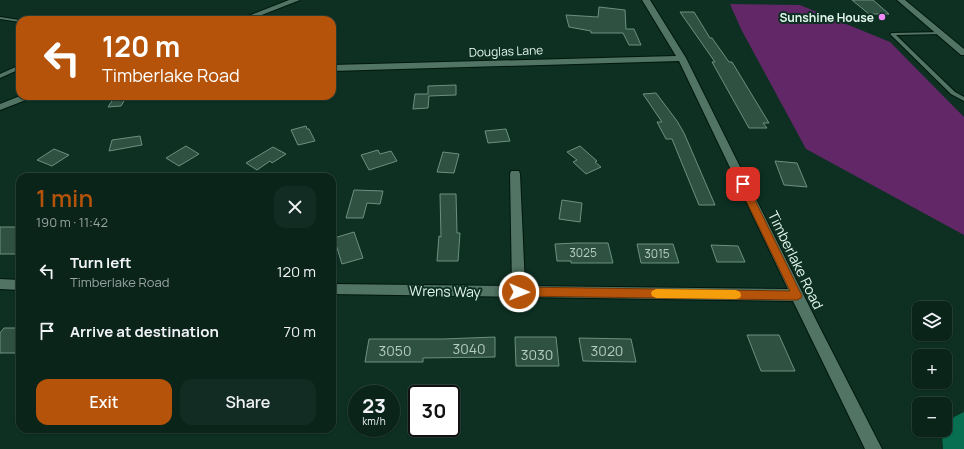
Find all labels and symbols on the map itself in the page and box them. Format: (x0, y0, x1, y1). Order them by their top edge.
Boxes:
place label: Sunshine House (779, 9, 874, 26)
marker: Sunshine House (877, 12, 887, 22)
street label: Douglas Lane (468, 41, 544, 61)
pin (726, 167, 760, 201)
street label: Timberlake Road (764, 208, 828, 312)
house number: 3025 (569, 244, 597, 261)
house number: 3015 (644, 245, 670, 262)
position arrow (498, 271, 540, 313)
street label: Wrens Way (409, 281, 482, 301)
house number: 3040 (452, 339, 486, 358)
house number: 3050 (379, 341, 411, 360)
house number: 3020 (591, 341, 623, 360)
house number: 3030 (521, 345, 553, 364)
speed limit sign: 30 (408, 385, 460, 437)

